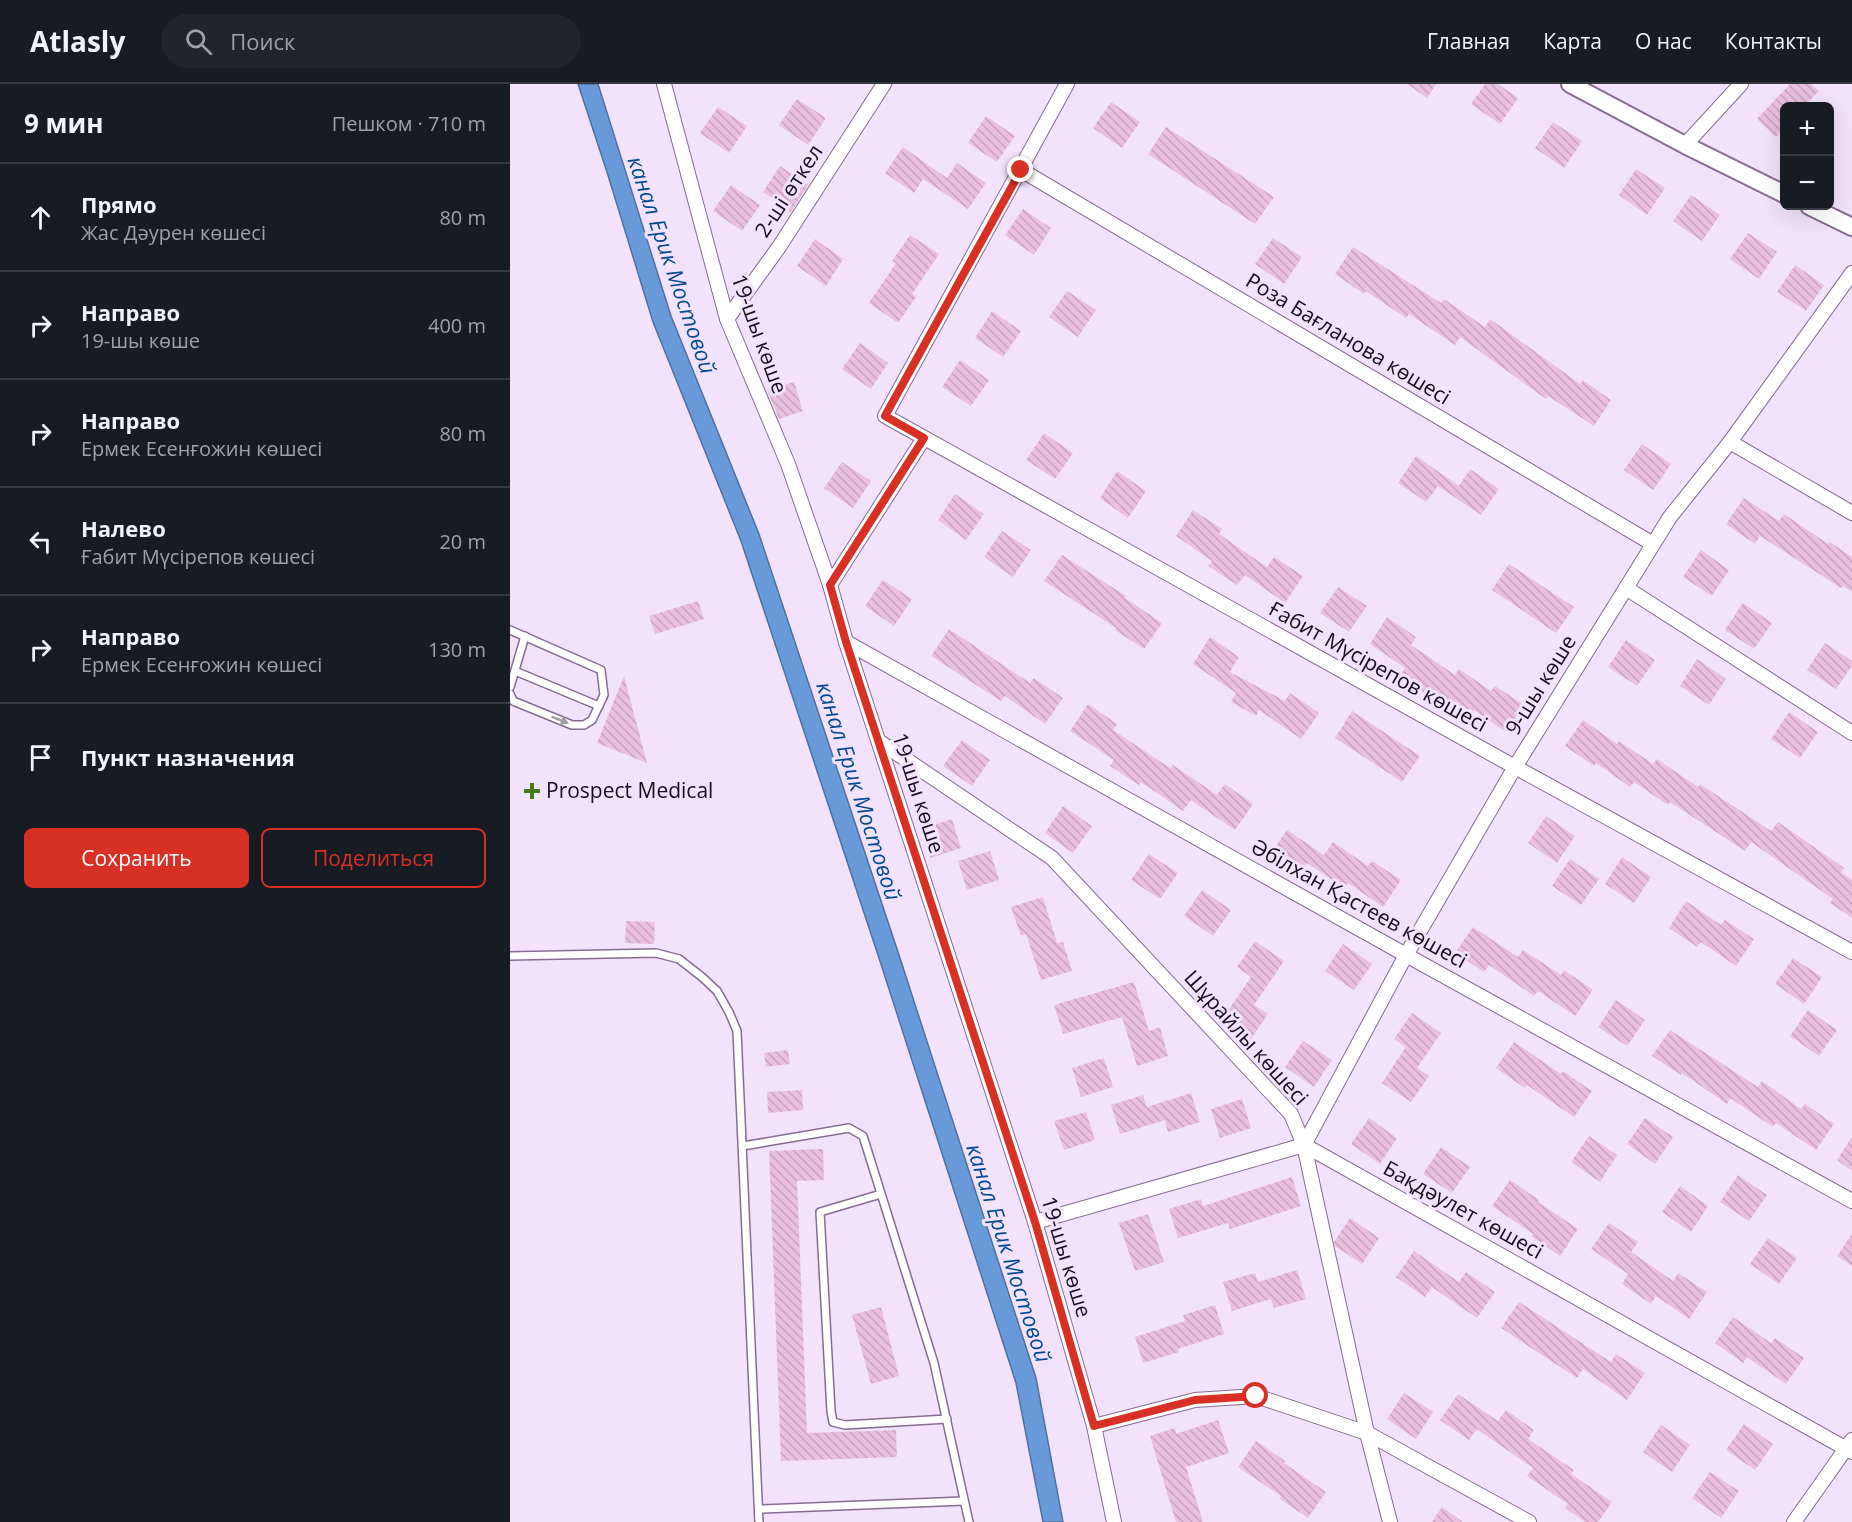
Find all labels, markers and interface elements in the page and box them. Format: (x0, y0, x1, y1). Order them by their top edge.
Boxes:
search box (161, 14, 581, 68)
text: Atlasly (30, 22, 125, 60)
icon: search (182, 25, 215, 58)
text: Поиск (230, 26, 295, 56)
text: Главная (1427, 27, 1510, 55)
text: Карта (1543, 27, 1602, 55)
text: О нас (1635, 27, 1692, 55)
text: Контакты (1725, 27, 1822, 55)
map controls (1780, 102, 1834, 210)
button: + (1780, 102, 1834, 156)
text: 9 мин (24, 105, 104, 141)
text: Пешком · 710 m (332, 110, 486, 137)
street label: 2-шi өткел (748, 139, 829, 242)
water label: канал Ерик Мостовой (622, 152, 724, 378)
route end (1007, 156, 1033, 182)
button: − (1780, 156, 1834, 210)
text: Прямо (81, 189, 157, 219)
icon: ahead (24, 201, 57, 234)
text: 80 m (439, 204, 486, 231)
text: Жас Дәурен көшесі (81, 219, 266, 246)
street label: Роза Бағланова көшесi (1241, 266, 1456, 410)
street label: 19-шы көше (725, 270, 794, 397)
text: Направо (81, 297, 180, 327)
icon: right (24, 309, 57, 342)
text: 400 m (428, 312, 486, 339)
text: 19-шы көше (81, 327, 200, 354)
text: Направо (81, 405, 180, 435)
icon: right (24, 417, 57, 450)
text: 80 m (439, 420, 486, 447)
text: Ермек Есенғожин көшесі (81, 435, 322, 462)
text: Налево (81, 513, 166, 543)
icon: left (24, 525, 57, 558)
text: 20 m (439, 528, 486, 555)
text: Ғабит Мүсірепов көшесi (81, 543, 315, 570)
street label: Ғабит Мүсірепов көшесi (1264, 594, 1493, 738)
text: Направо (81, 621, 180, 651)
street label: 9-шы көше (1498, 629, 1582, 740)
icon: right (24, 633, 57, 666)
text: 130 m (428, 636, 486, 663)
text: Ермек Есенғожин көшесі (81, 651, 322, 678)
water label: канал Ерик Мостовой (810, 677, 910, 904)
one-way arrow (552, 715, 570, 725)
street label: 19-шы көше (886, 729, 952, 856)
icon: arrive (24, 741, 57, 774)
text: Пункт назначения (81, 742, 295, 772)
place label: Prospect Medical (546, 776, 713, 804)
marker: Prospect Medical (523, 782, 541, 800)
button: Сохранить (24, 828, 249, 888)
button: Поделиться (261, 828, 486, 888)
street label: Әбілхан Қастеев көшесi (1247, 832, 1472, 974)
street label: Шұрайлы көшесі (1178, 964, 1315, 1111)
water label: канал Ерик Мостовой (960, 1139, 1060, 1366)
street label: Бақдәулет көшесi (1379, 1154, 1548, 1265)
street label: 19-шы көше (1035, 1193, 1099, 1321)
route start (1242, 1382, 1268, 1408)

